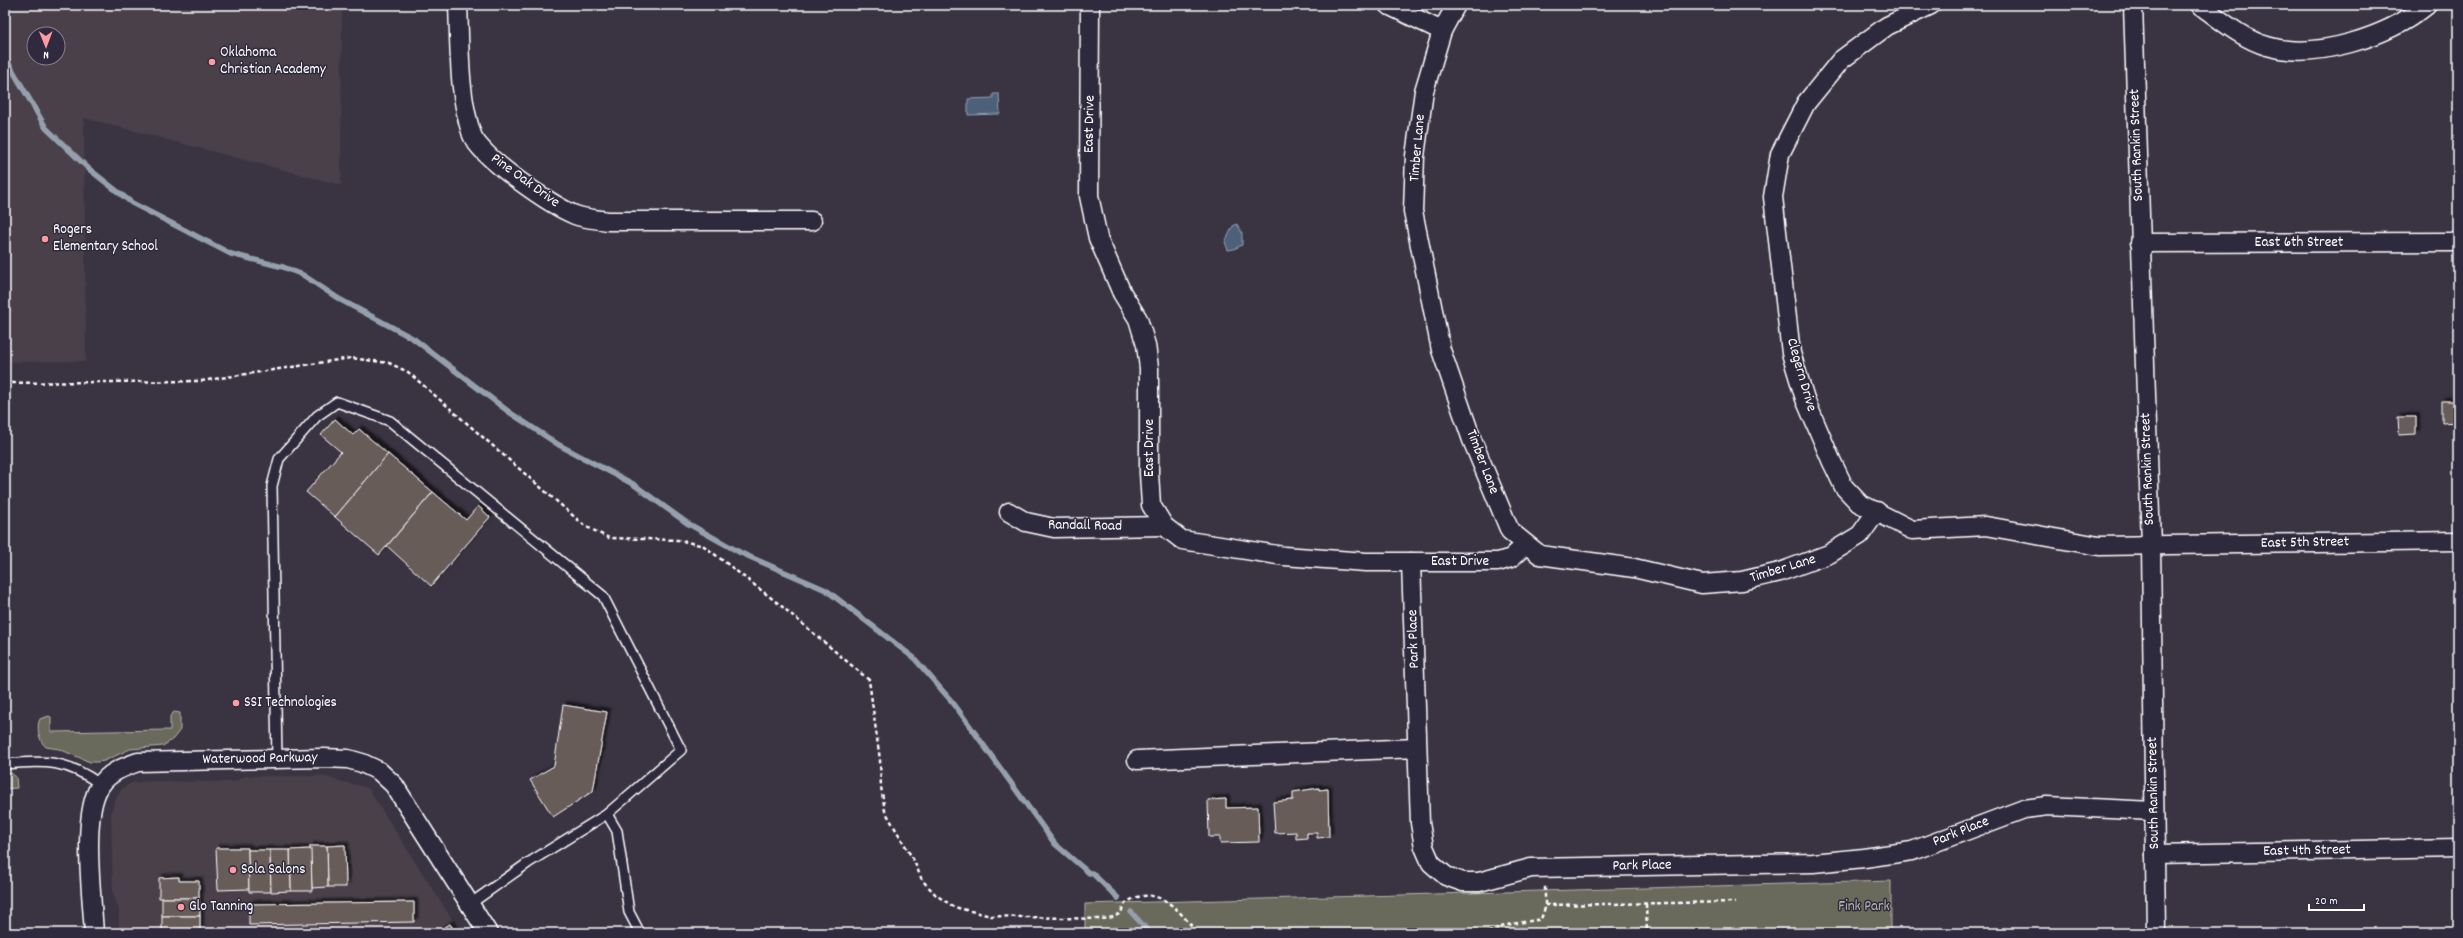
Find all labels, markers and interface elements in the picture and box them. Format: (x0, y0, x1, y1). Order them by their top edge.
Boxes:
north arrow (26, 26, 66, 66)
place label: Oklahoma Christian Academy (220, 42, 327, 81)
text: N (43, 46, 49, 62)
marker: Oklahoma Christian Academy (207, 57, 217, 67)
street label: South Rankin Street (2124, 88, 2150, 202)
street label: East Drive (1078, 94, 1102, 153)
street label: Timber Lane (1404, 113, 1432, 183)
street label: Pine Oak Drive (486, 148, 564, 214)
place label: Rogers Elementary School (53, 219, 158, 258)
street label: East 6th Street (2255, 232, 2344, 254)
marker: Rogers Elementary School (40, 234, 50, 244)
street label: Clegern Drive (1780, 336, 1822, 415)
street label: South Rankin Street (2135, 412, 2161, 526)
street label: East Drive (1139, 419, 1161, 477)
street label: Timber Lane (1460, 426, 1505, 498)
street label: Randall Road (1048, 514, 1122, 538)
street label: East 5th Street (2261, 531, 2350, 555)
street label: Timber Lane (1747, 548, 1819, 589)
street label: East Drive (1431, 551, 1489, 573)
street label: Park Place (1402, 609, 1426, 669)
place label: SSI Technologies (244, 692, 337, 714)
marker: SSI Technologies (231, 698, 241, 708)
street label: South Rankin Street (2142, 736, 2166, 849)
street label: Waterwood Parkway (202, 747, 319, 771)
street label: Park Place (1930, 811, 1993, 853)
street label: East 4th Street (2263, 839, 2351, 863)
street label: Park Place (1612, 854, 1672, 878)
place label: Sola Salons (241, 859, 305, 881)
marker: Sola Salons (228, 865, 238, 875)
scale bar (2309, 886, 2364, 912)
text: 20 m (2315, 893, 2338, 910)
place label: Glo Tanning (189, 896, 253, 918)
park label: Fink Park (1838, 896, 1890, 918)
marker: Glo Tanning (176, 902, 186, 912)

